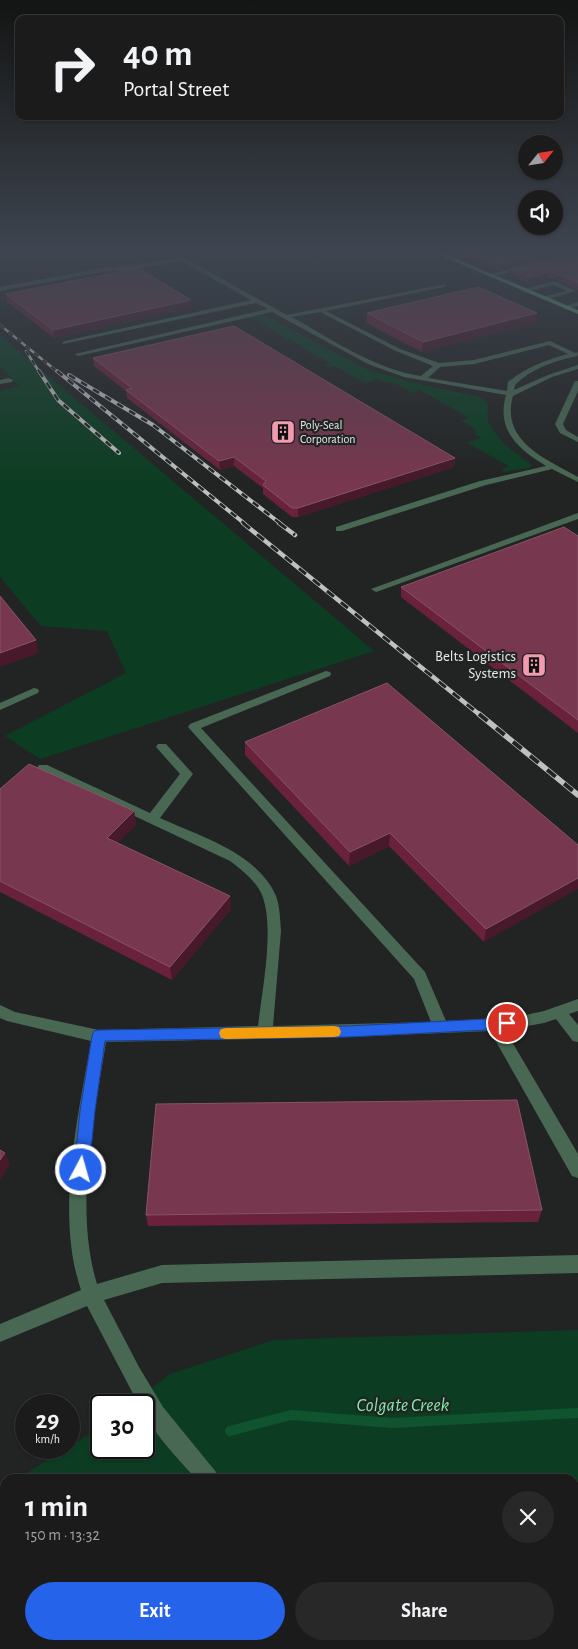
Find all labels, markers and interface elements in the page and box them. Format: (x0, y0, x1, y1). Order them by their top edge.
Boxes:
icon: right (40, 35, 105, 100)
text: 40 m (123, 37, 192, 72)
text: Portal Street (123, 78, 229, 100)
north arrow (518, 135, 562, 180)
map controls (518, 135, 563, 235)
button: sound (518, 190, 563, 235)
building icon: Poly-Seal Corporation (270, 419, 296, 445)
place label: Poly-Seal Corporation (300, 419, 356, 445)
place label: Belts Logistics Systems (435, 649, 516, 681)
building icon: Belts Logistics Systems (521, 652, 547, 678)
pin (486, 1002, 528, 1044)
icon: arrive (493, 1009, 521, 1037)
position arrow (54, 1143, 106, 1195)
speed limit sign: 30 (90, 1394, 155, 1459)
water label: Colgate Creek (357, 1396, 450, 1415)
text: 29 (36, 1408, 59, 1433)
text: km/h (35, 1433, 60, 1445)
button: close (502, 1491, 554, 1543)
text: 1 min (25, 1492, 88, 1522)
text: 150 m · 13:32 (25, 1527, 100, 1543)
button: Exit (25, 1582, 285, 1640)
button: Share (295, 1582, 554, 1640)

